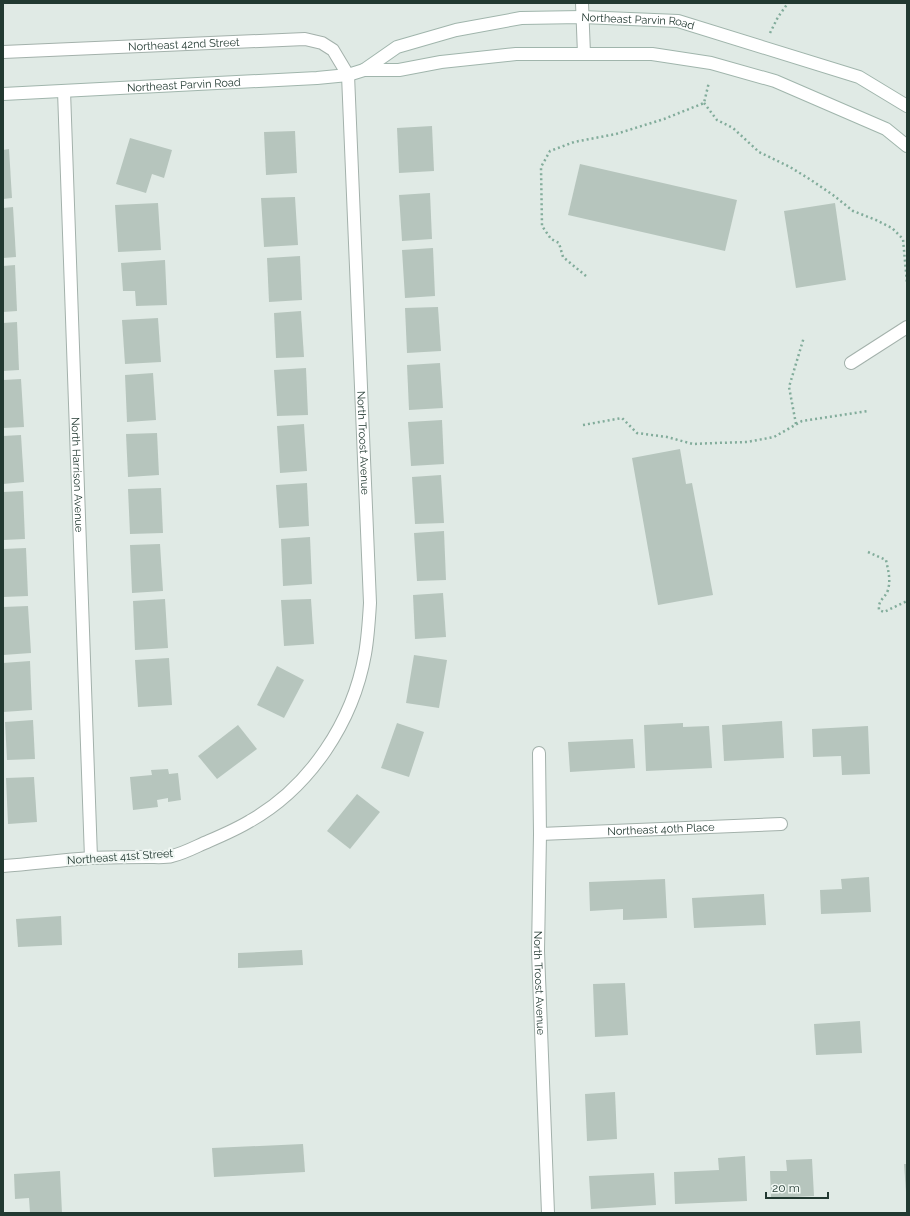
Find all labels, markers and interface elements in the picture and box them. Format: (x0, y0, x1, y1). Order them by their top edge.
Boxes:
street label: Northeast Parvin Road (581, 10, 696, 32)
street label: Northeast 42nd Street (128, 35, 240, 53)
street label: Northeast Parvin Road (127, 75, 241, 94)
street label: North Troost Avenue (355, 390, 372, 496)
street label: North Harrison Avenue (69, 417, 86, 533)
street label: Northeast 40th Place (607, 820, 715, 838)
street label: Northeast 41st Street (67, 847, 174, 867)
street label: North Troost Avenue (531, 931, 548, 1036)
scale bar (766, 1174, 828, 1200)
text: 20 m (772, 1181, 800, 1195)

